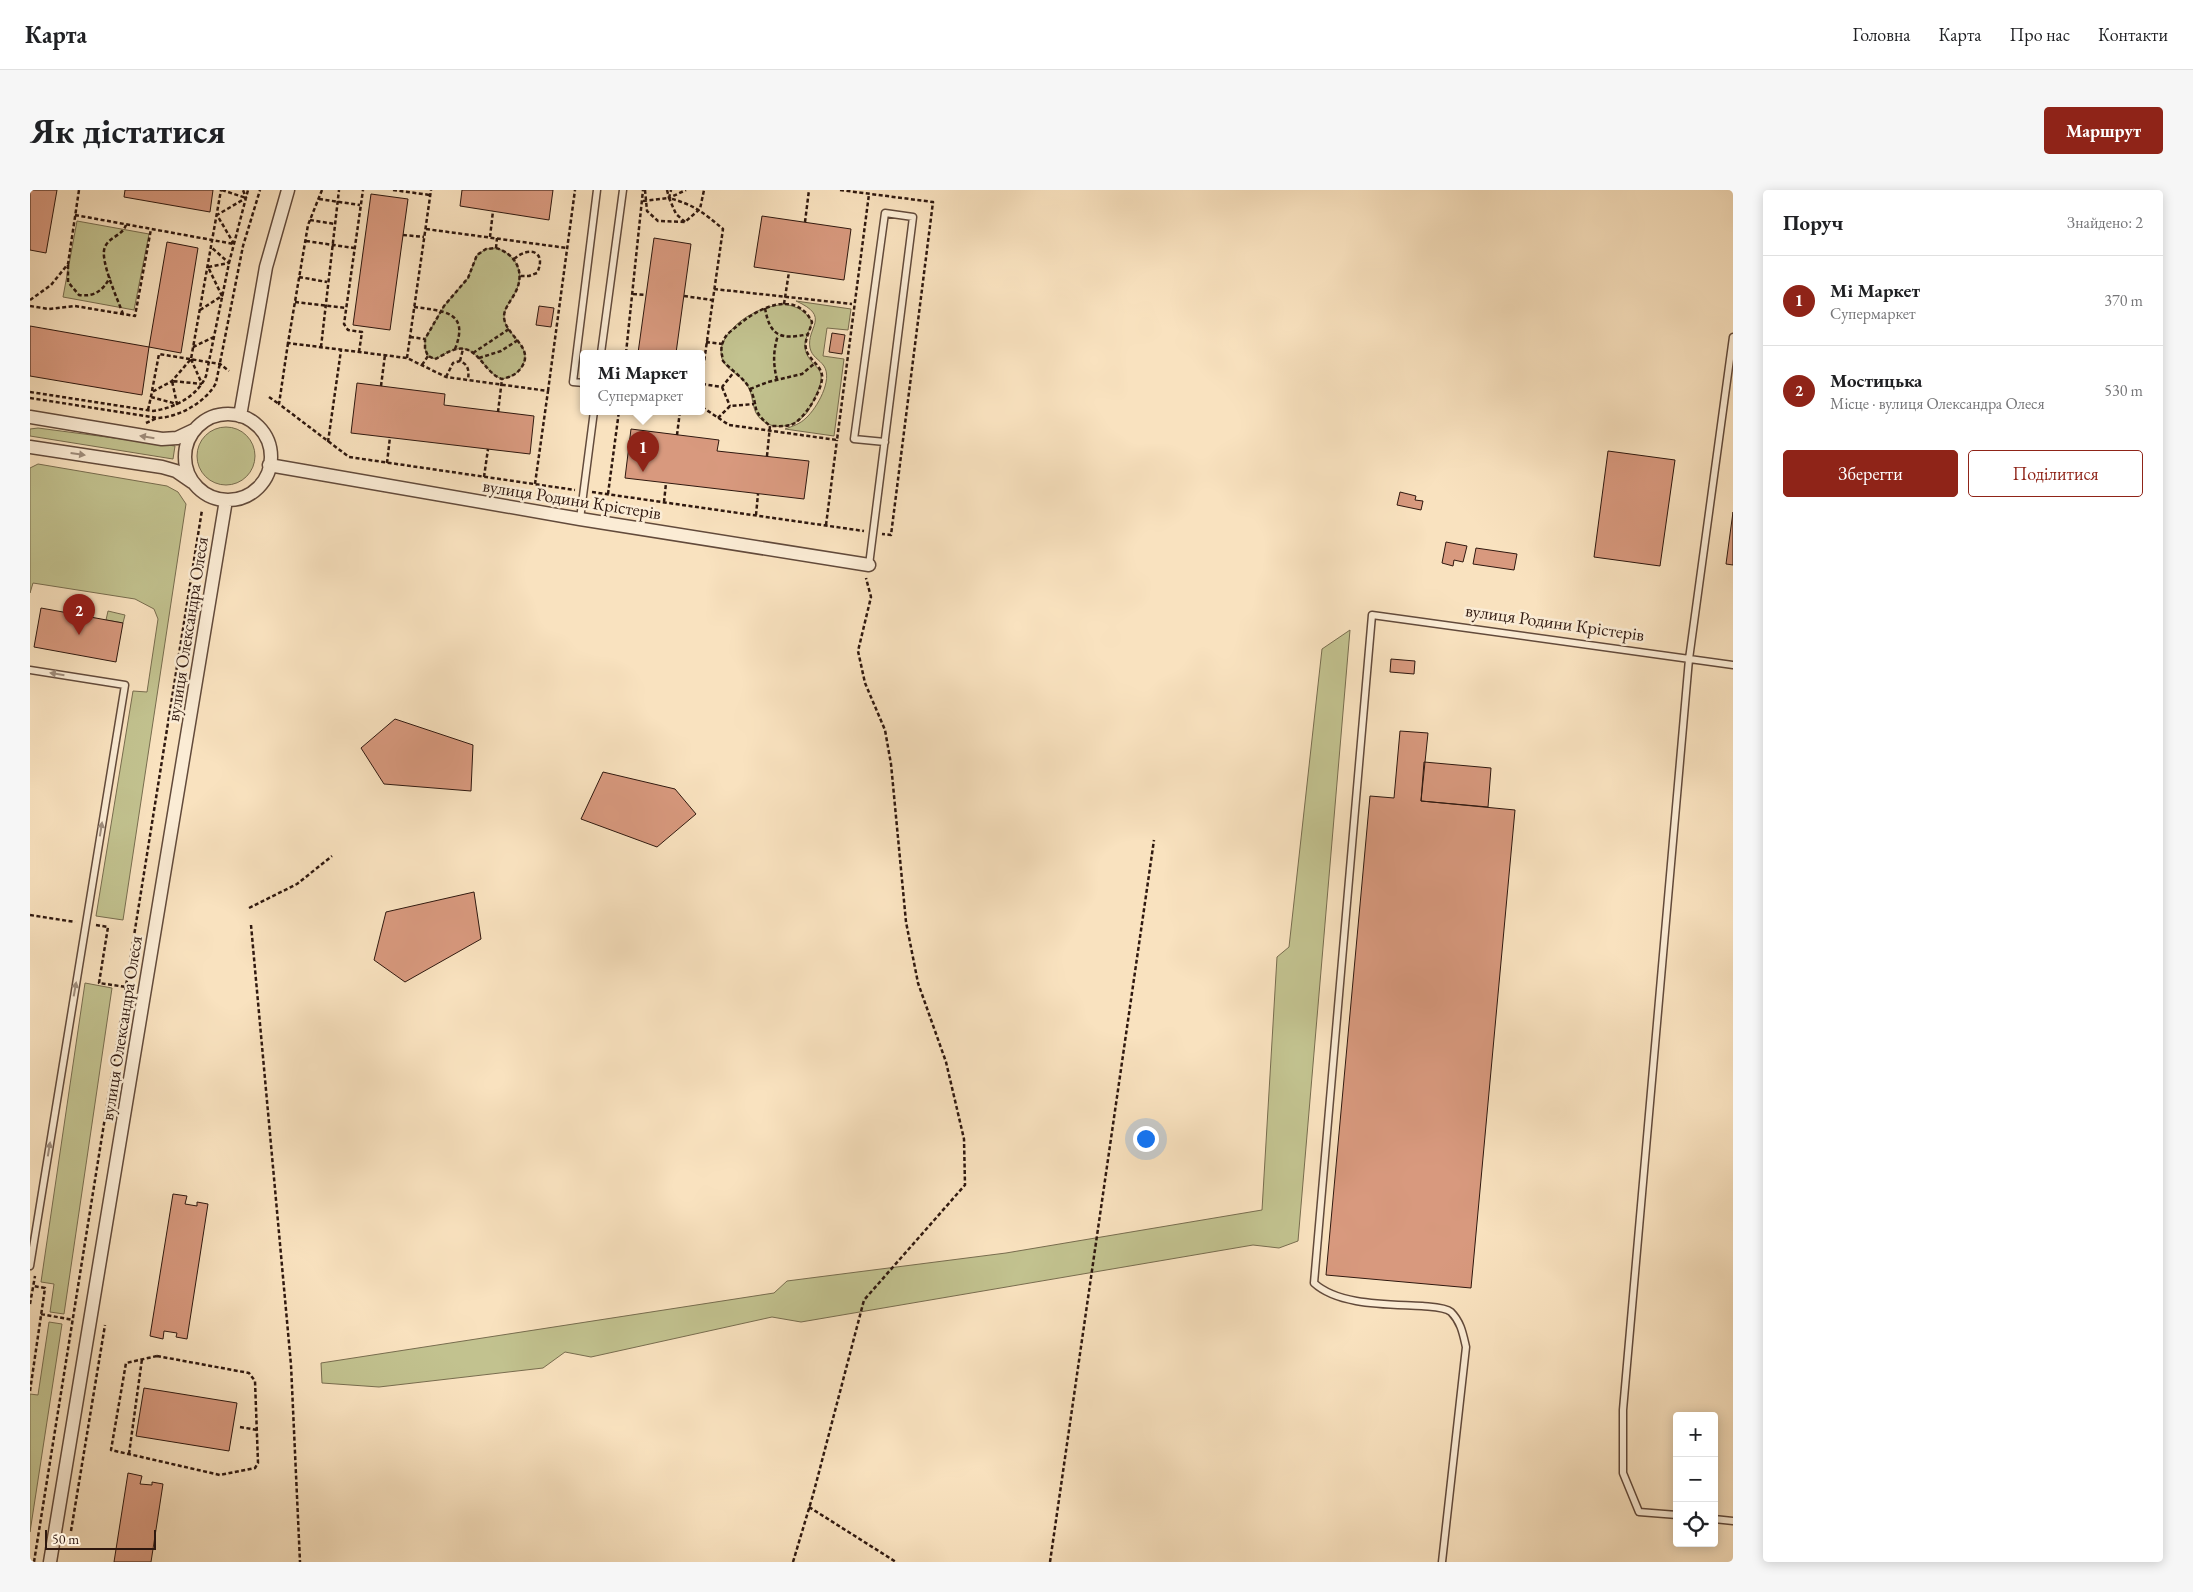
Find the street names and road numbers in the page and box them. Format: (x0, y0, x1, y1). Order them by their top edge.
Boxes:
street label: вулиця Родини Крістерів (481, 474, 663, 525)
street label: вулиця Олександра Олеся (161, 535, 213, 723)
street label: вулиця Родини Крістерів (1464, 598, 1646, 646)
street label: вулиця Олександра Олеся (95, 934, 147, 1122)

